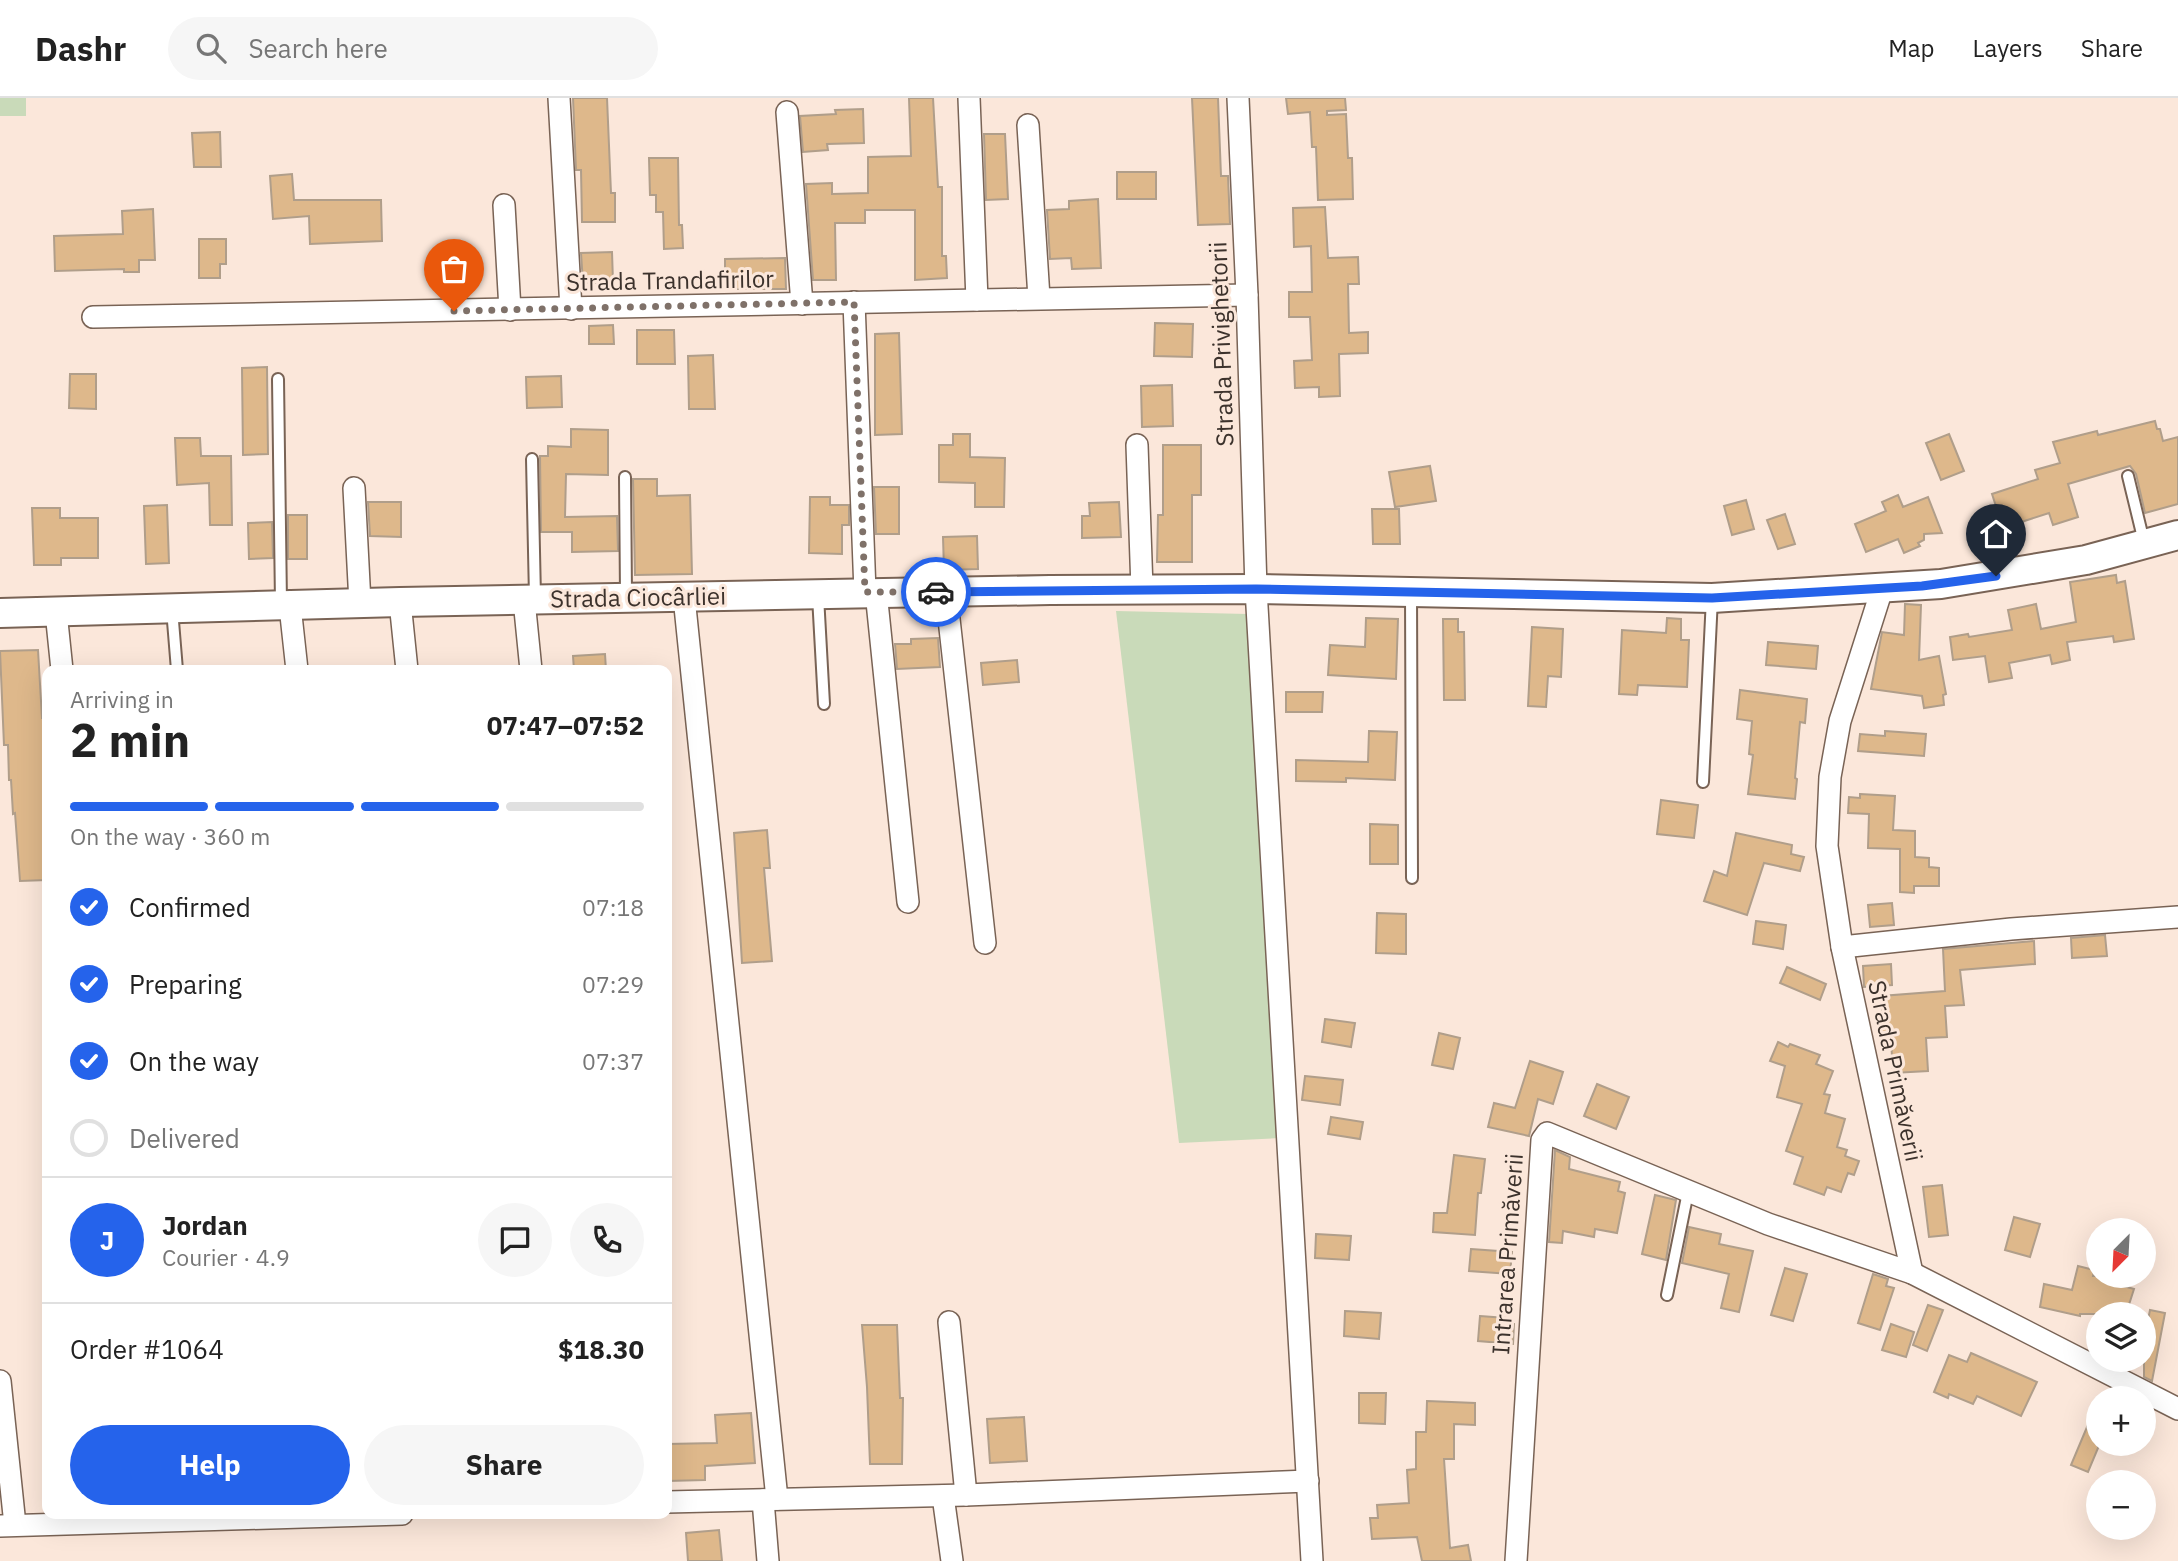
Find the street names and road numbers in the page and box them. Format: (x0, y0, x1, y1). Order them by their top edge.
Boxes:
street label: Strada Privighetorii (1201, 241, 1241, 447)
street label: Strada Trandafirilor (566, 262, 774, 298)
street label: Strada Ciocârliei (550, 579, 726, 615)
street label: Strada Primăverii (1861, 977, 1931, 1164)
street label: Intrarea Primăverii (1484, 1152, 1530, 1356)

